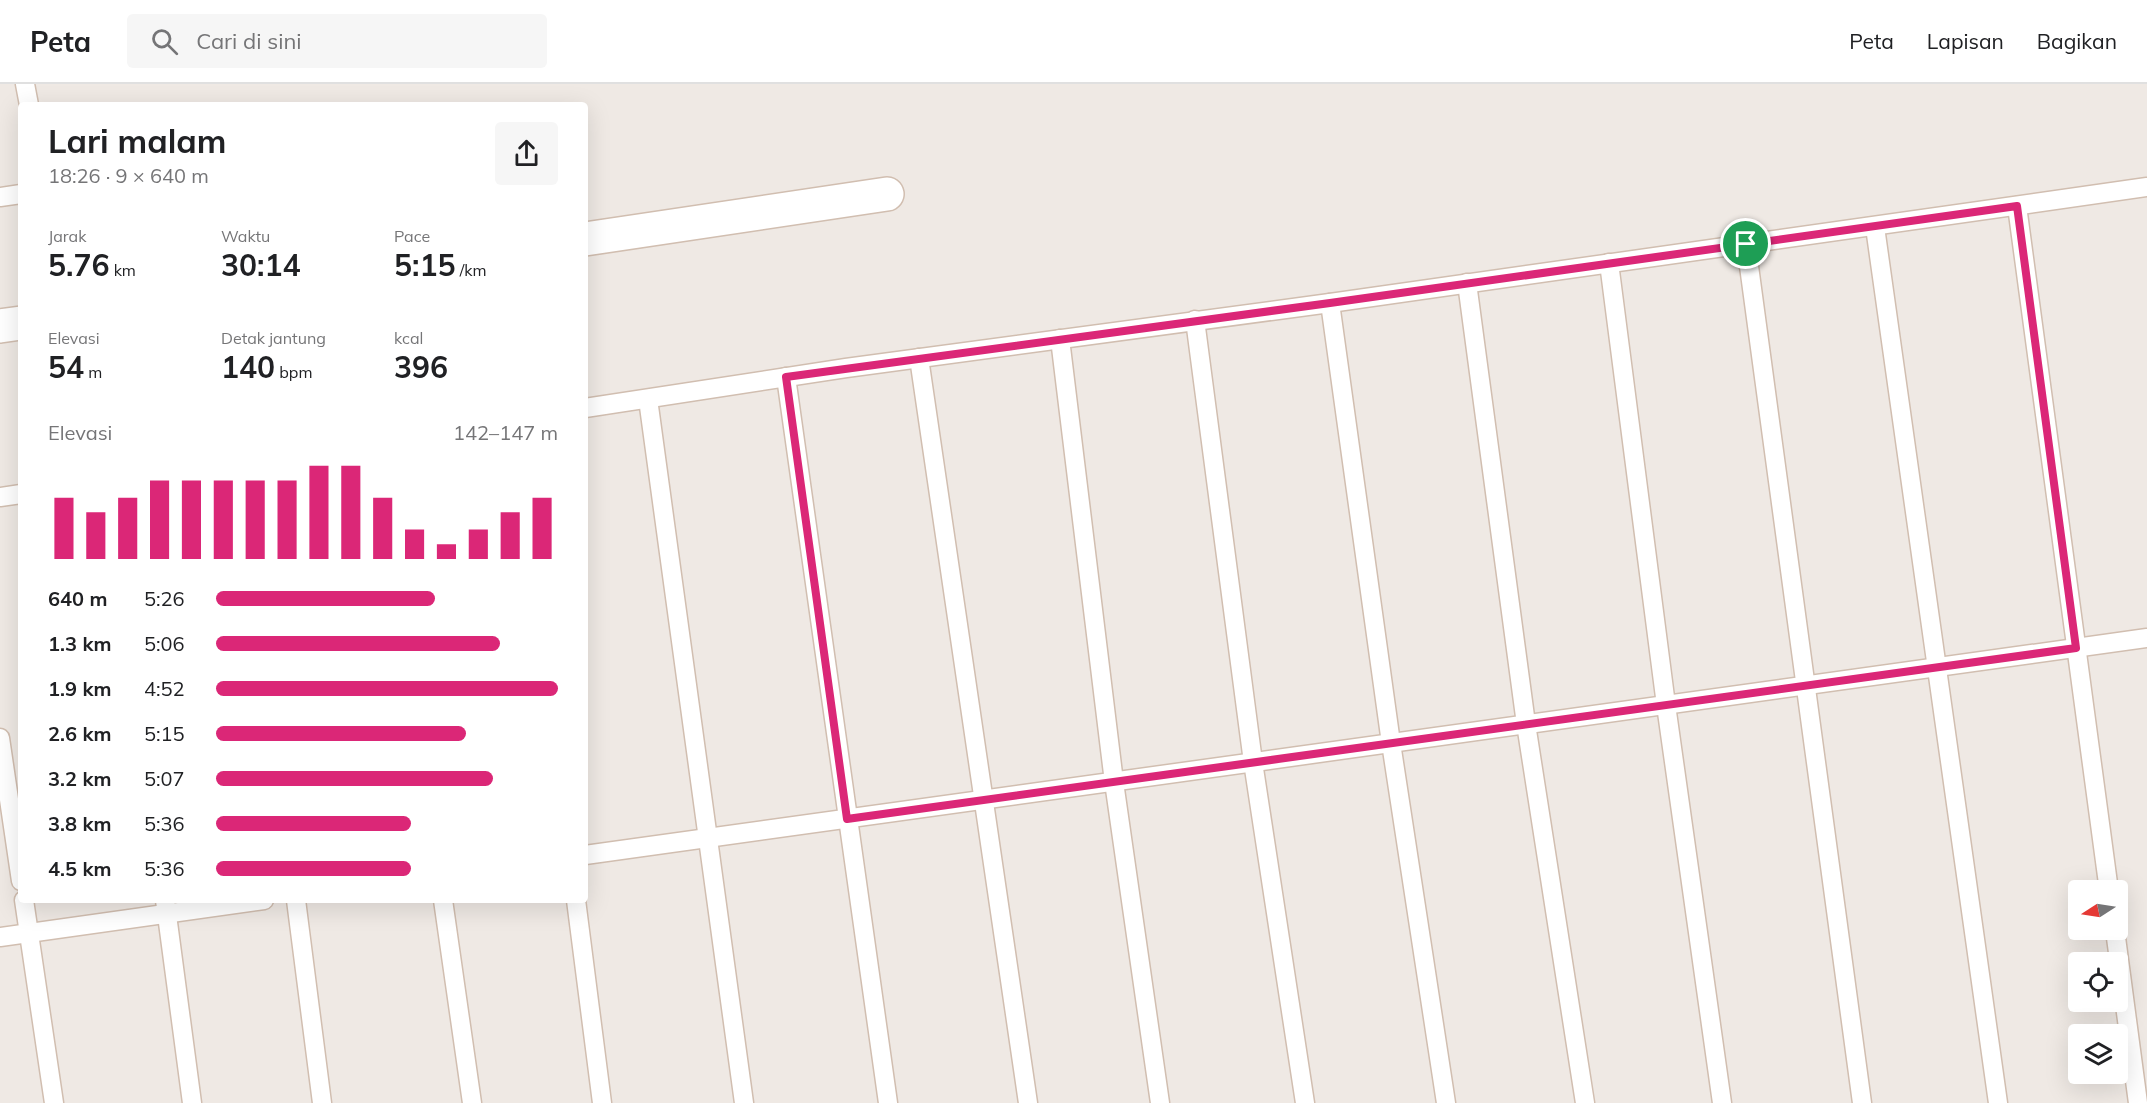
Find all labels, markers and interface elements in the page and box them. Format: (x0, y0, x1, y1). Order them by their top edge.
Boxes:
search box (127, 14, 547, 68)
text: Peta (30, 24, 91, 59)
icon: search (148, 25, 181, 58)
text: Cari di sini (196, 27, 302, 55)
text: Peta (1849, 28, 1894, 54)
text: Lapisan (1927, 28, 2004, 54)
text: Bagikan (2037, 28, 2117, 54)
text: Lari malam (48, 120, 226, 161)
button: share (495, 122, 558, 185)
text: 18:26 · 9 × 640 m (48, 163, 209, 188)
pin (1720, 218, 1771, 269)
text: Jarak (48, 226, 86, 246)
text: Waktu (221, 226, 270, 246)
text: Pace (394, 226, 430, 246)
icon: arrive (1729, 227, 1762, 260)
text: 5.76 (48, 246, 109, 284)
text: 30:14 (221, 246, 300, 284)
text: 5:15 (394, 246, 455, 284)
text: km (109, 260, 136, 280)
text: /km (455, 260, 486, 280)
text: Elevasi (48, 328, 100, 348)
text: Detak jantung (221, 328, 326, 348)
text: kcal (394, 328, 423, 348)
text: 54 (48, 348, 84, 386)
text: 140 (221, 348, 275, 386)
text: 396 (394, 348, 448, 386)
text: m (84, 362, 102, 382)
text: bpm (275, 362, 312, 382)
text: Elevasi (48, 420, 112, 445)
text: 142–147 m (453, 420, 558, 445)
text: 640 m (48, 586, 107, 611)
text: 5:26 (144, 586, 185, 611)
text: 1.3 km (48, 631, 111, 656)
text: 5:06 (144, 631, 185, 656)
text: 1.9 km (48, 676, 111, 701)
text: 4:52 (144, 676, 185, 701)
text: 2.6 km (48, 721, 111, 746)
text: 5:15 (144, 721, 185, 746)
text: 3.2 km (48, 766, 111, 791)
text: 5:07 (144, 766, 185, 791)
text: 3.8 km (48, 811, 111, 836)
text: 5:36 (144, 811, 185, 836)
text: 4.5 km (48, 856, 111, 881)
text: 5:36 (144, 856, 185, 881)
north arrow (2068, 880, 2128, 940)
map controls (2068, 880, 2128, 1084)
button: locate (2068, 952, 2128, 1012)
button: layers (2068, 1024, 2128, 1084)

